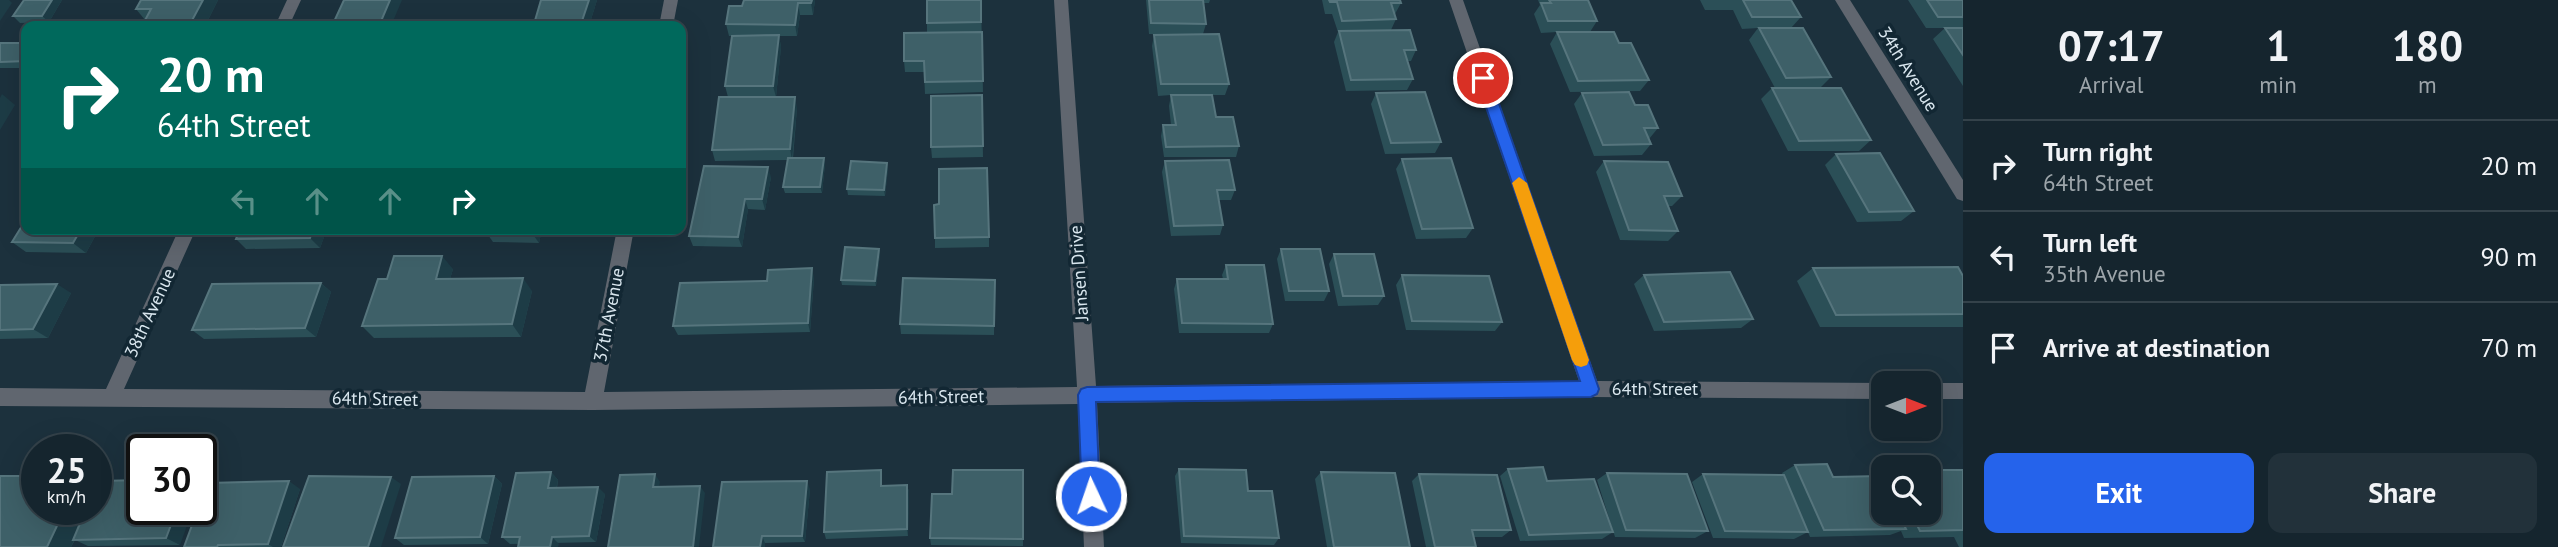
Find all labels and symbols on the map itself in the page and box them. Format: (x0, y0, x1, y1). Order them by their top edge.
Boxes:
street label: 34th Avenue (1873, 22, 1944, 116)
pin (1453, 48, 1513, 108)
street label: Jansen Drive (1064, 224, 1093, 323)
street label: 38th Avenue (119, 264, 180, 361)
street label: 37th Avenue (588, 266, 629, 364)
north arrow (1871, 371, 1941, 441)
street label: 64th Street (1612, 377, 1698, 400)
street label: 64th Street (898, 384, 984, 409)
street label: 64th Street (332, 386, 418, 411)
speed limit sign: 30 (126, 434, 217, 525)
position arrow (1054, 459, 1128, 533)

